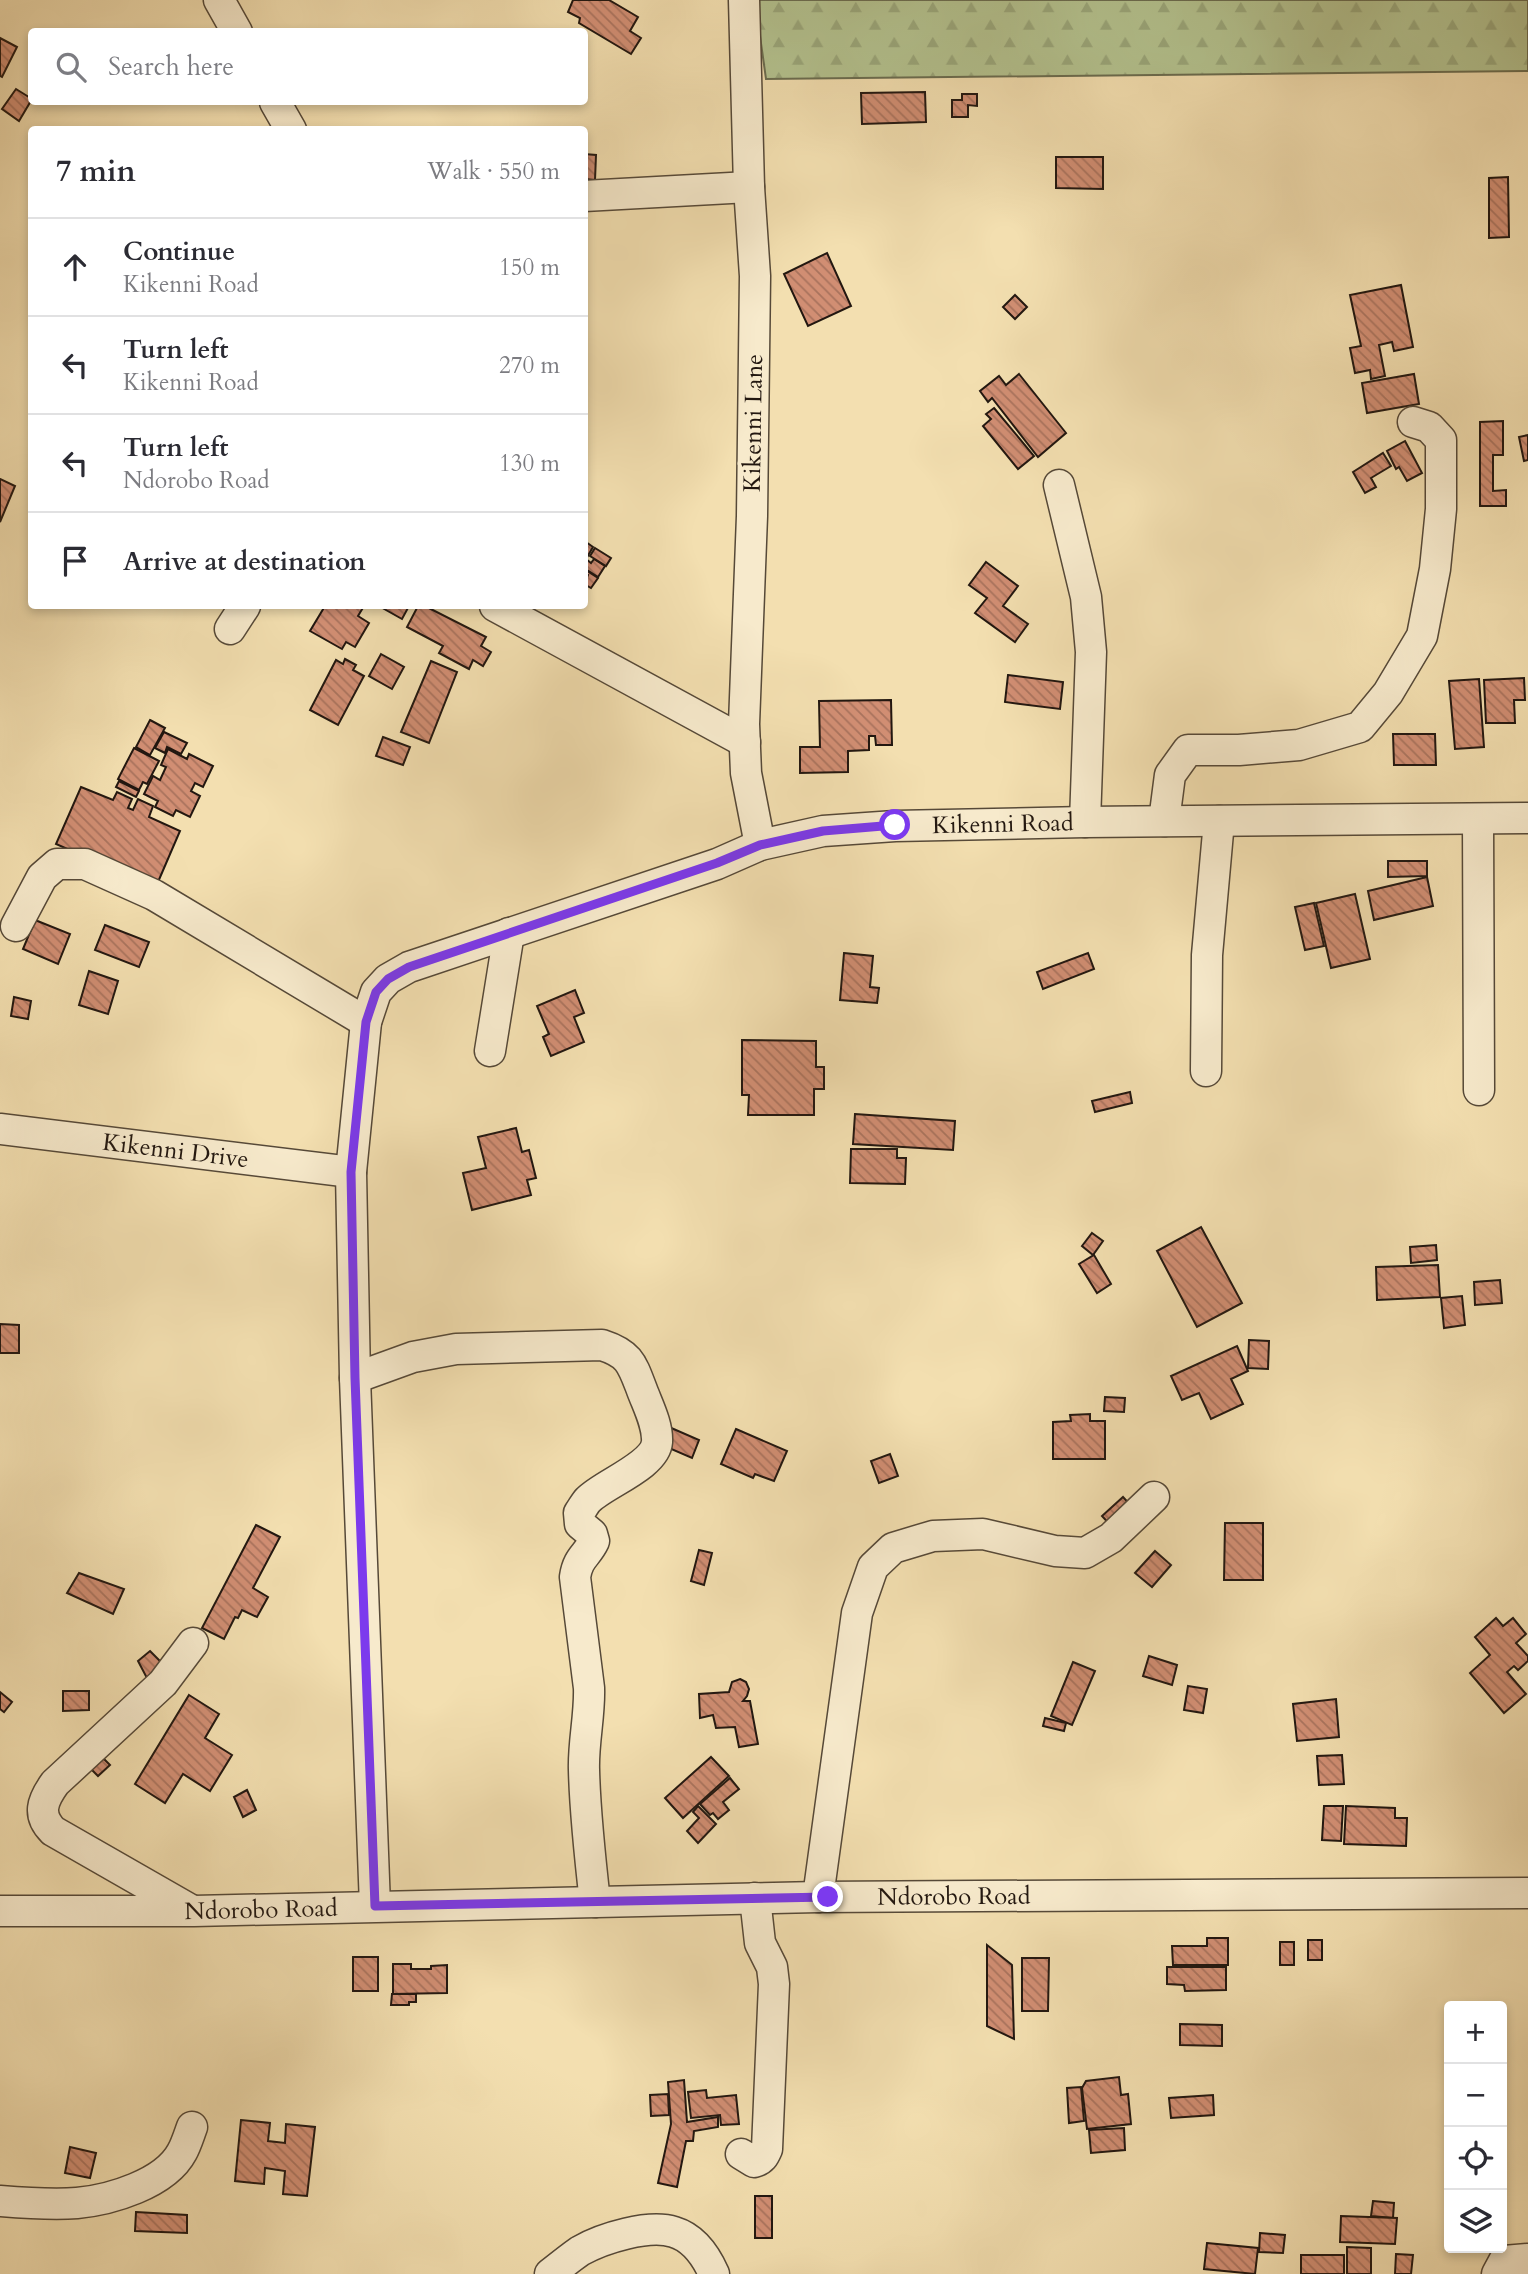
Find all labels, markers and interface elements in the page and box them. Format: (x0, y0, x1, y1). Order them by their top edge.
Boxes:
search box (28, 28, 588, 105)
icon: search (52, 48, 90, 86)
text: Search here (108, 49, 234, 84)
text: 7 min (56, 151, 136, 192)
text: Walk · 550 m (427, 156, 560, 187)
text: Continue (123, 234, 235, 269)
icon: ahead (56, 248, 94, 286)
text: 150 m (499, 252, 560, 283)
text: Kikenni Road (123, 269, 259, 300)
text: Turn left (123, 332, 228, 367)
icon: left (56, 346, 94, 384)
text: 270 m (499, 350, 560, 381)
street label: Kikenni Lane (736, 354, 771, 492)
text: Kikenni Road (123, 367, 259, 398)
text: Turn left (123, 430, 228, 465)
icon: left (56, 444, 94, 482)
text: 130 m (499, 448, 560, 479)
text: Ndorobo Road (123, 465, 270, 496)
icon: arrive (56, 542, 94, 580)
text: Arrive at destination (123, 544, 366, 579)
street label: Kikenni Road (932, 806, 1074, 842)
route start (879, 809, 910, 840)
street label: Kikenni Drive (101, 1126, 251, 1176)
street label: Ndorobo Road (877, 1880, 1031, 1914)
route end (812, 1881, 843, 1912)
street label: Ndorobo Road (184, 1892, 338, 1928)
map controls (1444, 2001, 1507, 2253)
button: + (1444, 2001, 1507, 2064)
button: − (1444, 2064, 1507, 2127)
button: locate (1444, 2127, 1507, 2190)
button: layers (1444, 2190, 1507, 2253)

